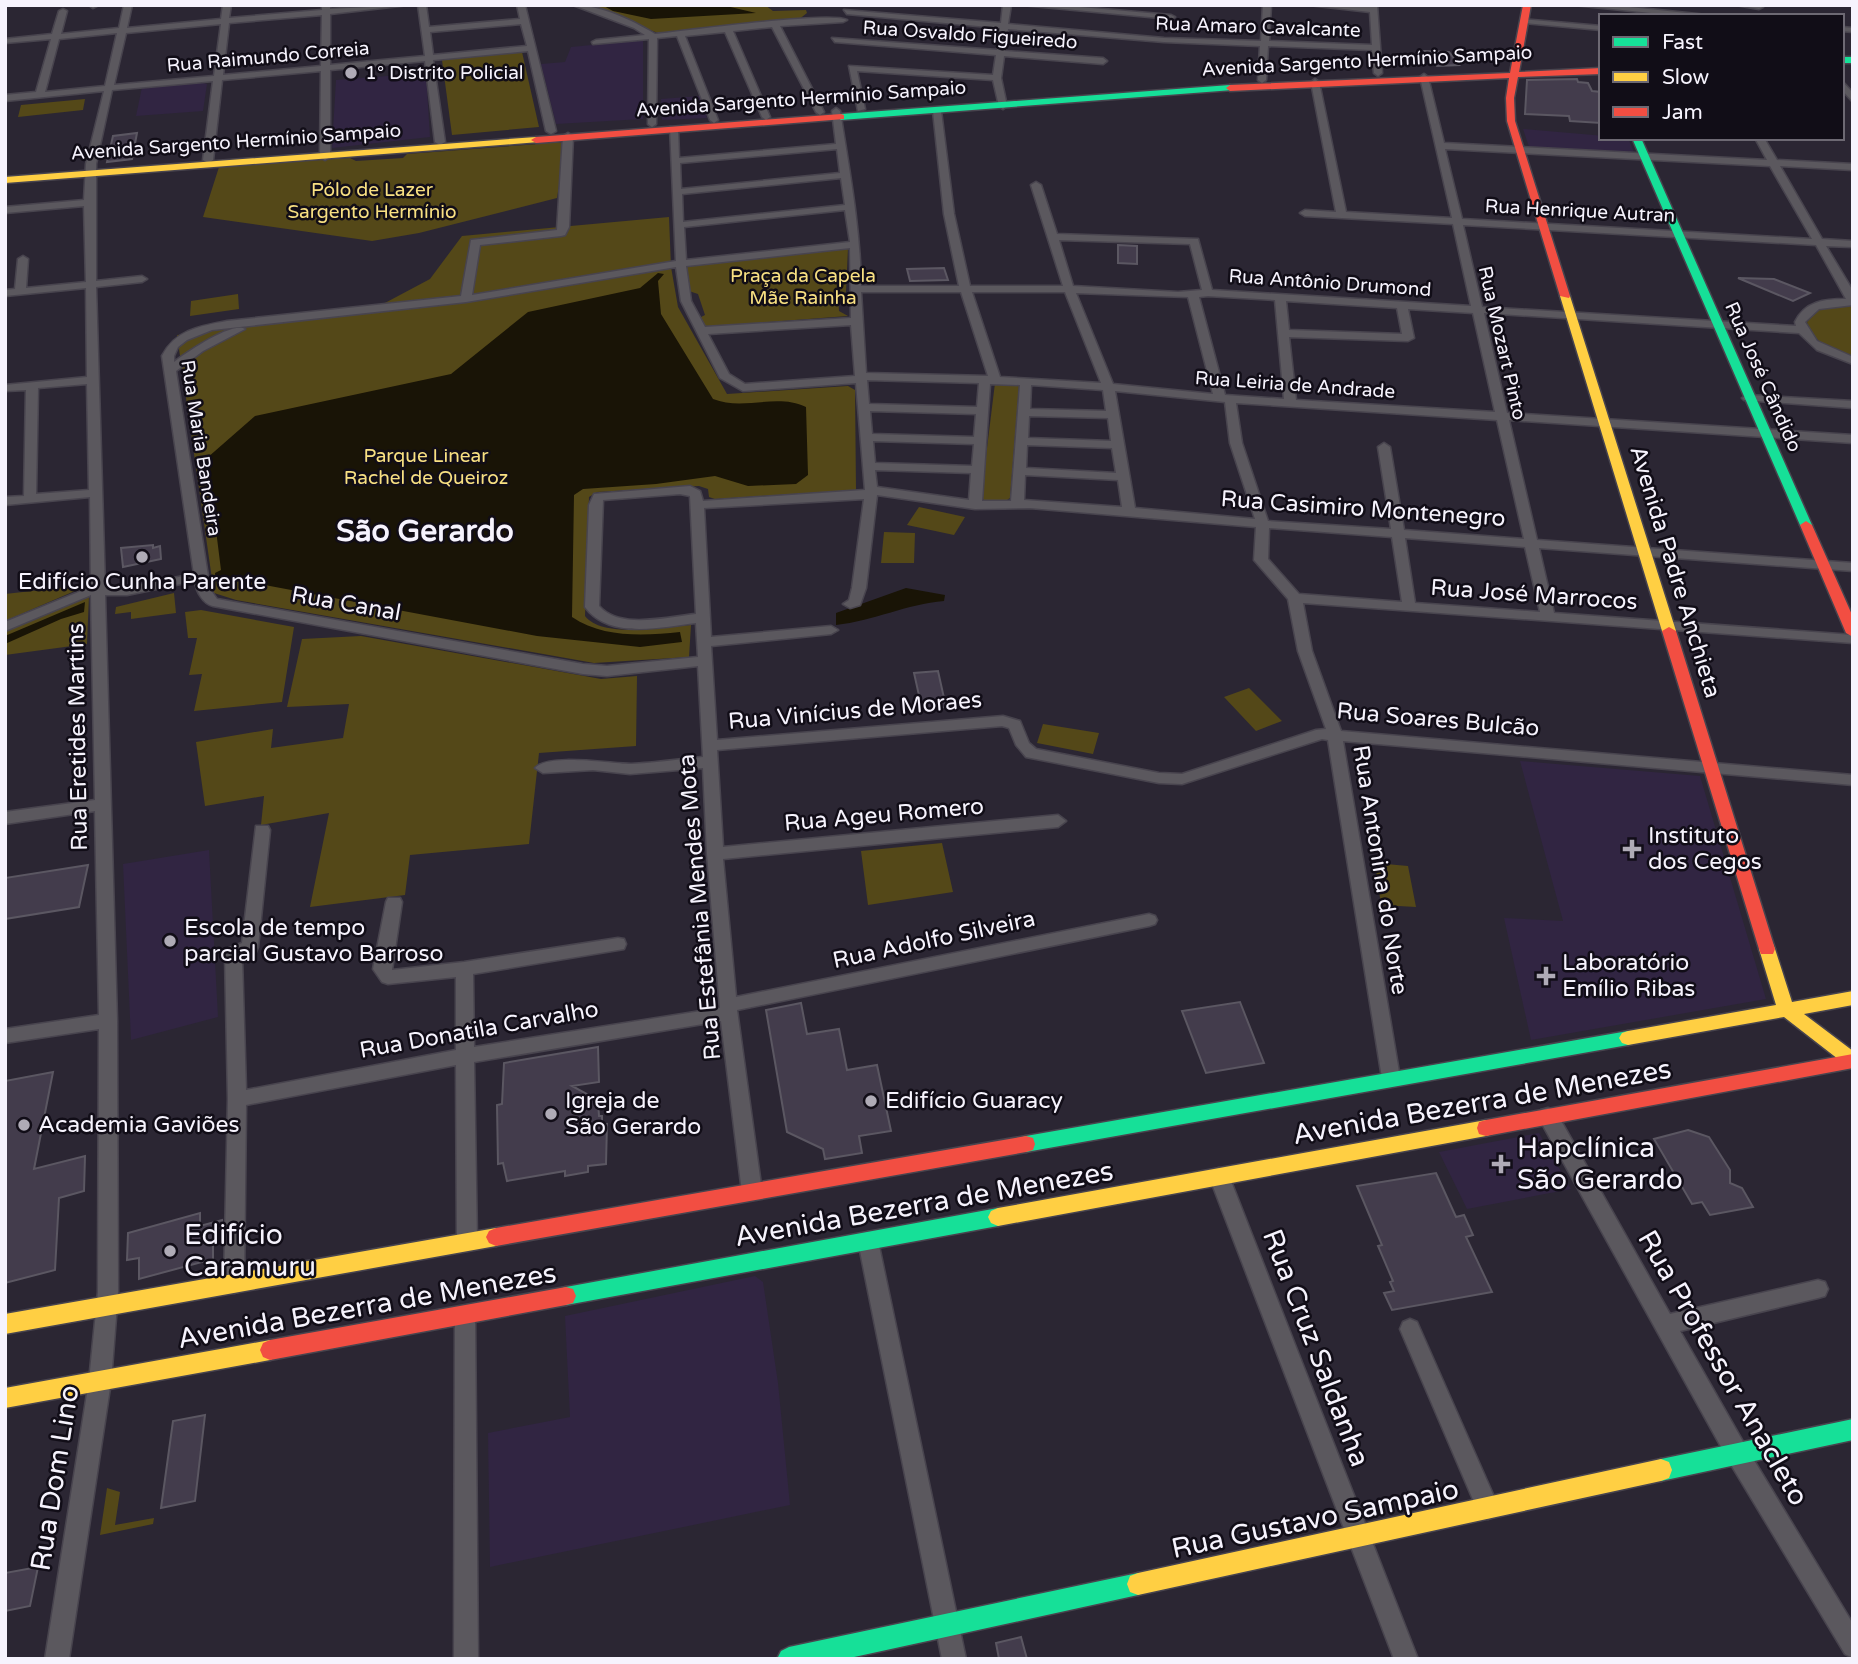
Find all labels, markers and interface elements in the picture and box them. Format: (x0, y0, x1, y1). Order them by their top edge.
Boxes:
street label: Rua Amaro Cavalcante (1155, 12, 1361, 42)
legend (1599, 14, 1844, 140)
street label: Rua Osvaldo Figueiredo (862, 17, 1078, 53)
text: Fast (1662, 30, 1703, 55)
street label: Rua Raimundo Correia (166, 37, 370, 77)
street label: Avenida Sargento Hermínio Sampaio (1201, 41, 1533, 81)
place label: 1° Distrito Policial (365, 62, 524, 84)
marker: 1° Distrito Policial (343, 65, 359, 81)
text: Slow (1662, 65, 1710, 90)
street label: Avenida Sargento Hermínio Sampaio (635, 76, 967, 122)
text: Jam (1662, 100, 1703, 125)
street label: Avenida Sargento Hermínio Sampaio (70, 119, 402, 165)
park label: Pólo de Lazer Sargento Hermínio (287, 179, 457, 223)
street label: Rua Henrique Autran (1484, 195, 1676, 227)
street label: Rua Mozart Pinto (1474, 264, 1530, 422)
park label: Praça da Capela Mãe Rainha (730, 265, 876, 309)
street label: Rua Antônio Drumond (1228, 265, 1432, 301)
street label: Rua José Cândido (1720, 299, 1806, 455)
street label: Rua Maria Bandeira (176, 358, 226, 538)
street label: Rua Leiria de Andrade (1194, 367, 1396, 403)
street label: Avenida Padre Anchieta (1623, 443, 1727, 701)
park label: Parque Linear Rachel de Queiroz (344, 445, 508, 489)
street label: Rua Casimiro Montenegro (1220, 485, 1506, 533)
district label: São Gerardo (336, 513, 514, 550)
marker: Edifício Cunha Parente (134, 549, 150, 565)
place label: Edifício Cunha Parente (18, 568, 266, 596)
street label: Rua José Marrocos (1429, 574, 1639, 616)
street label: Rua Canal (289, 581, 403, 627)
street label: Rua Eretides Martins (62, 623, 94, 851)
street label: Rua Vinícius de Moraes (727, 686, 983, 736)
street label: Rua Soares Bulcão (1335, 697, 1541, 743)
street label: Rua Antonina do Norte (1346, 743, 1414, 997)
street label: Rua Estefânia Mendes Mota (673, 753, 727, 1061)
street label: Rua Ageu Romero (783, 792, 985, 838)
place label: Instituto dos Cegos (1648, 822, 1762, 876)
marker: Instituto dos Cegos (1622, 839, 1642, 859)
street label: Rua Adolfo Silveira (830, 905, 1038, 975)
place label: Escola de tempo parcial Gustavo Barroso (184, 914, 444, 968)
marker: Escola de tempo parcial Gustavo Barroso (162, 933, 178, 949)
place label: Laboratório Emílio Ribas (1562, 949, 1695, 1003)
marker: Laboratório Emílio Ribas (1536, 966, 1556, 986)
street label: Rua Donatila Carvalho (357, 995, 601, 1065)
street label: Avenida Bezerra de Menezes (1290, 1052, 1674, 1152)
place label: Igreja de São Gerardo (565, 1087, 701, 1141)
place label: Edifício Guaracy (885, 1087, 1063, 1115)
marker: Edifício Guaracy (863, 1093, 879, 1109)
marker: Igreja de São Gerardo (543, 1106, 559, 1122)
place label: Academia Gaviões (38, 1111, 239, 1139)
marker: Academia Gaviões (16, 1117, 32, 1133)
place label: Hapclínica São Gerardo (1517, 1131, 1683, 1197)
street label: Avenida Bezerra de Menezes (732, 1154, 1116, 1254)
marker: Hapclínica São Gerardo (1491, 1154, 1511, 1174)
place label: Edifício Caramuru (184, 1218, 316, 1284)
street label: Rua Professor Anacleto (1630, 1224, 1816, 1512)
street label: Rua Cruz Saldanha (1255, 1225, 1377, 1471)
marker: Edifício Caramuru (162, 1243, 178, 1259)
street label: Avenida Bezerra de Menezes (175, 1256, 559, 1356)
street label: Rua Dom Lino (24, 1383, 86, 1573)
street label: Rua Gustavo Sampaio (1168, 1472, 1462, 1566)

